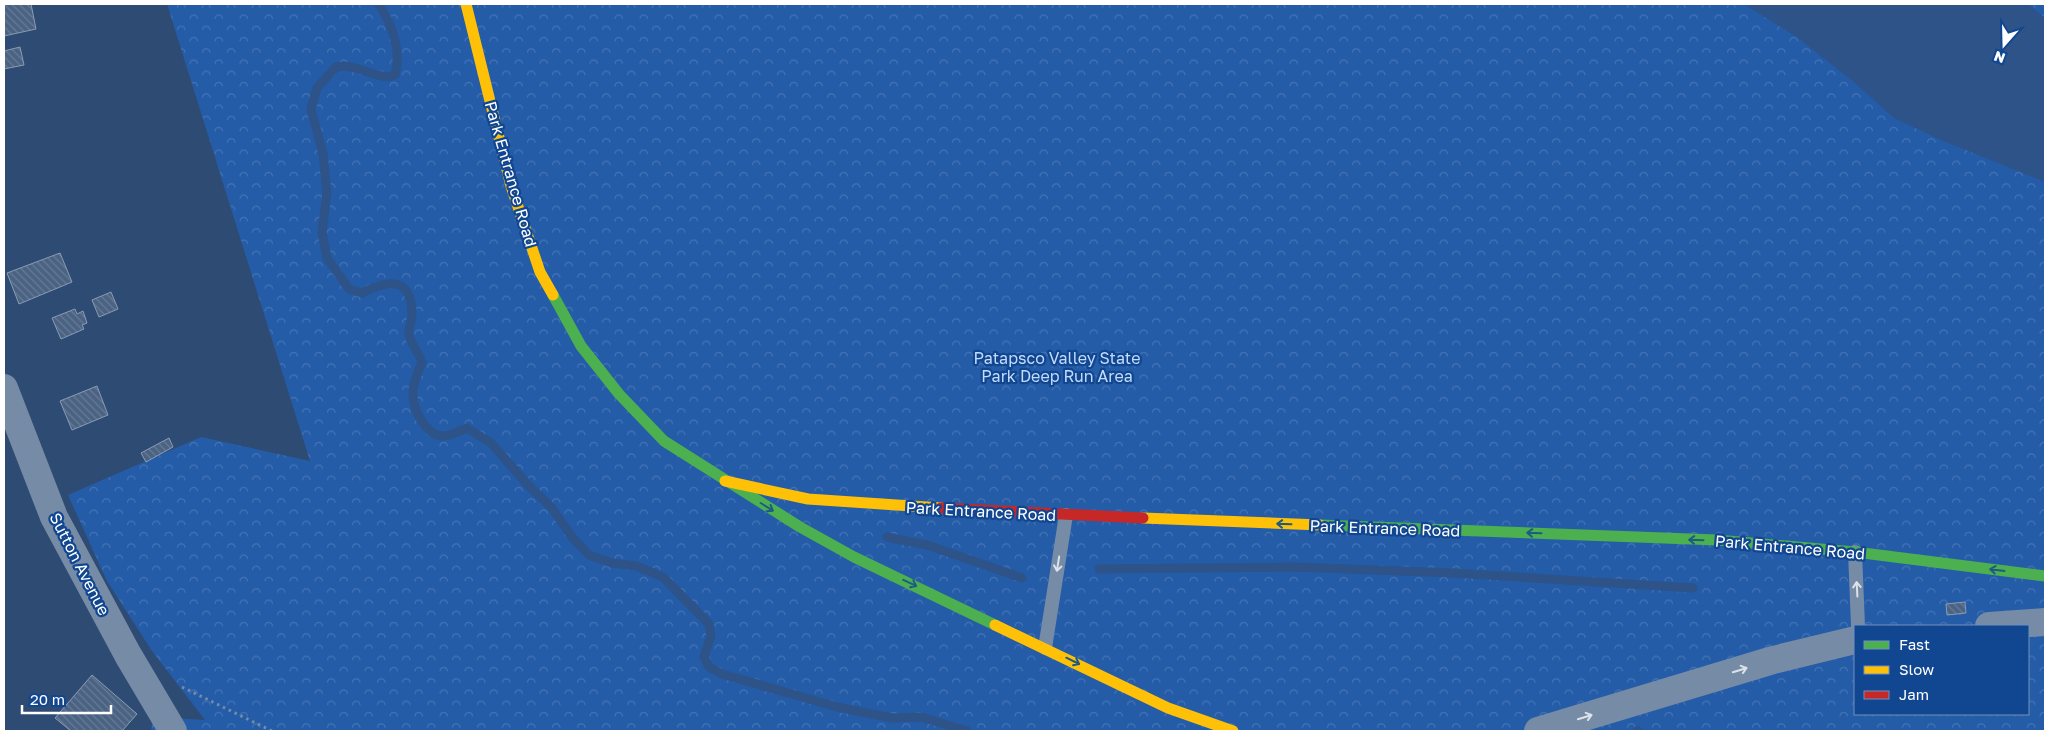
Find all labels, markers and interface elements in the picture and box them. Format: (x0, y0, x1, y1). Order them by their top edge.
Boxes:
north arrow (1979, 20, 2029, 70)
text: N (1991, 48, 2007, 67)
street label: Park Entrance Road (481, 99, 541, 249)
park label: Patapsco Valley State Park Deep Run Area (974, 348, 1140, 386)
street label: Park Entrance Road (905, 497, 1057, 525)
one-way arrow (760, 502, 774, 512)
street label: Sutton Avenue (46, 509, 114, 619)
street label: Park Entrance Road (1309, 515, 1461, 541)
one-way arrow (1276, 519, 1292, 529)
one-way arrow (1526, 529, 1542, 538)
street label: Park Entrance Road (1714, 530, 1866, 564)
one-way arrow (1688, 535, 1704, 544)
one-way arrow (1053, 555, 1063, 571)
one-way arrow (1989, 564, 2005, 574)
one-way arrow (902, 579, 917, 589)
one-way arrow (1852, 581, 1861, 597)
legend (1854, 625, 2029, 715)
text: Fast (1899, 635, 1930, 653)
one-way arrow (1065, 656, 1080, 666)
text: Slow (1899, 660, 1934, 678)
one-way arrow (1732, 664, 1748, 674)
scale bar (22, 682, 111, 714)
text: Jam (1899, 685, 1929, 703)
text: 20 m (30, 690, 65, 708)
one-way arrow (1577, 712, 1592, 721)

